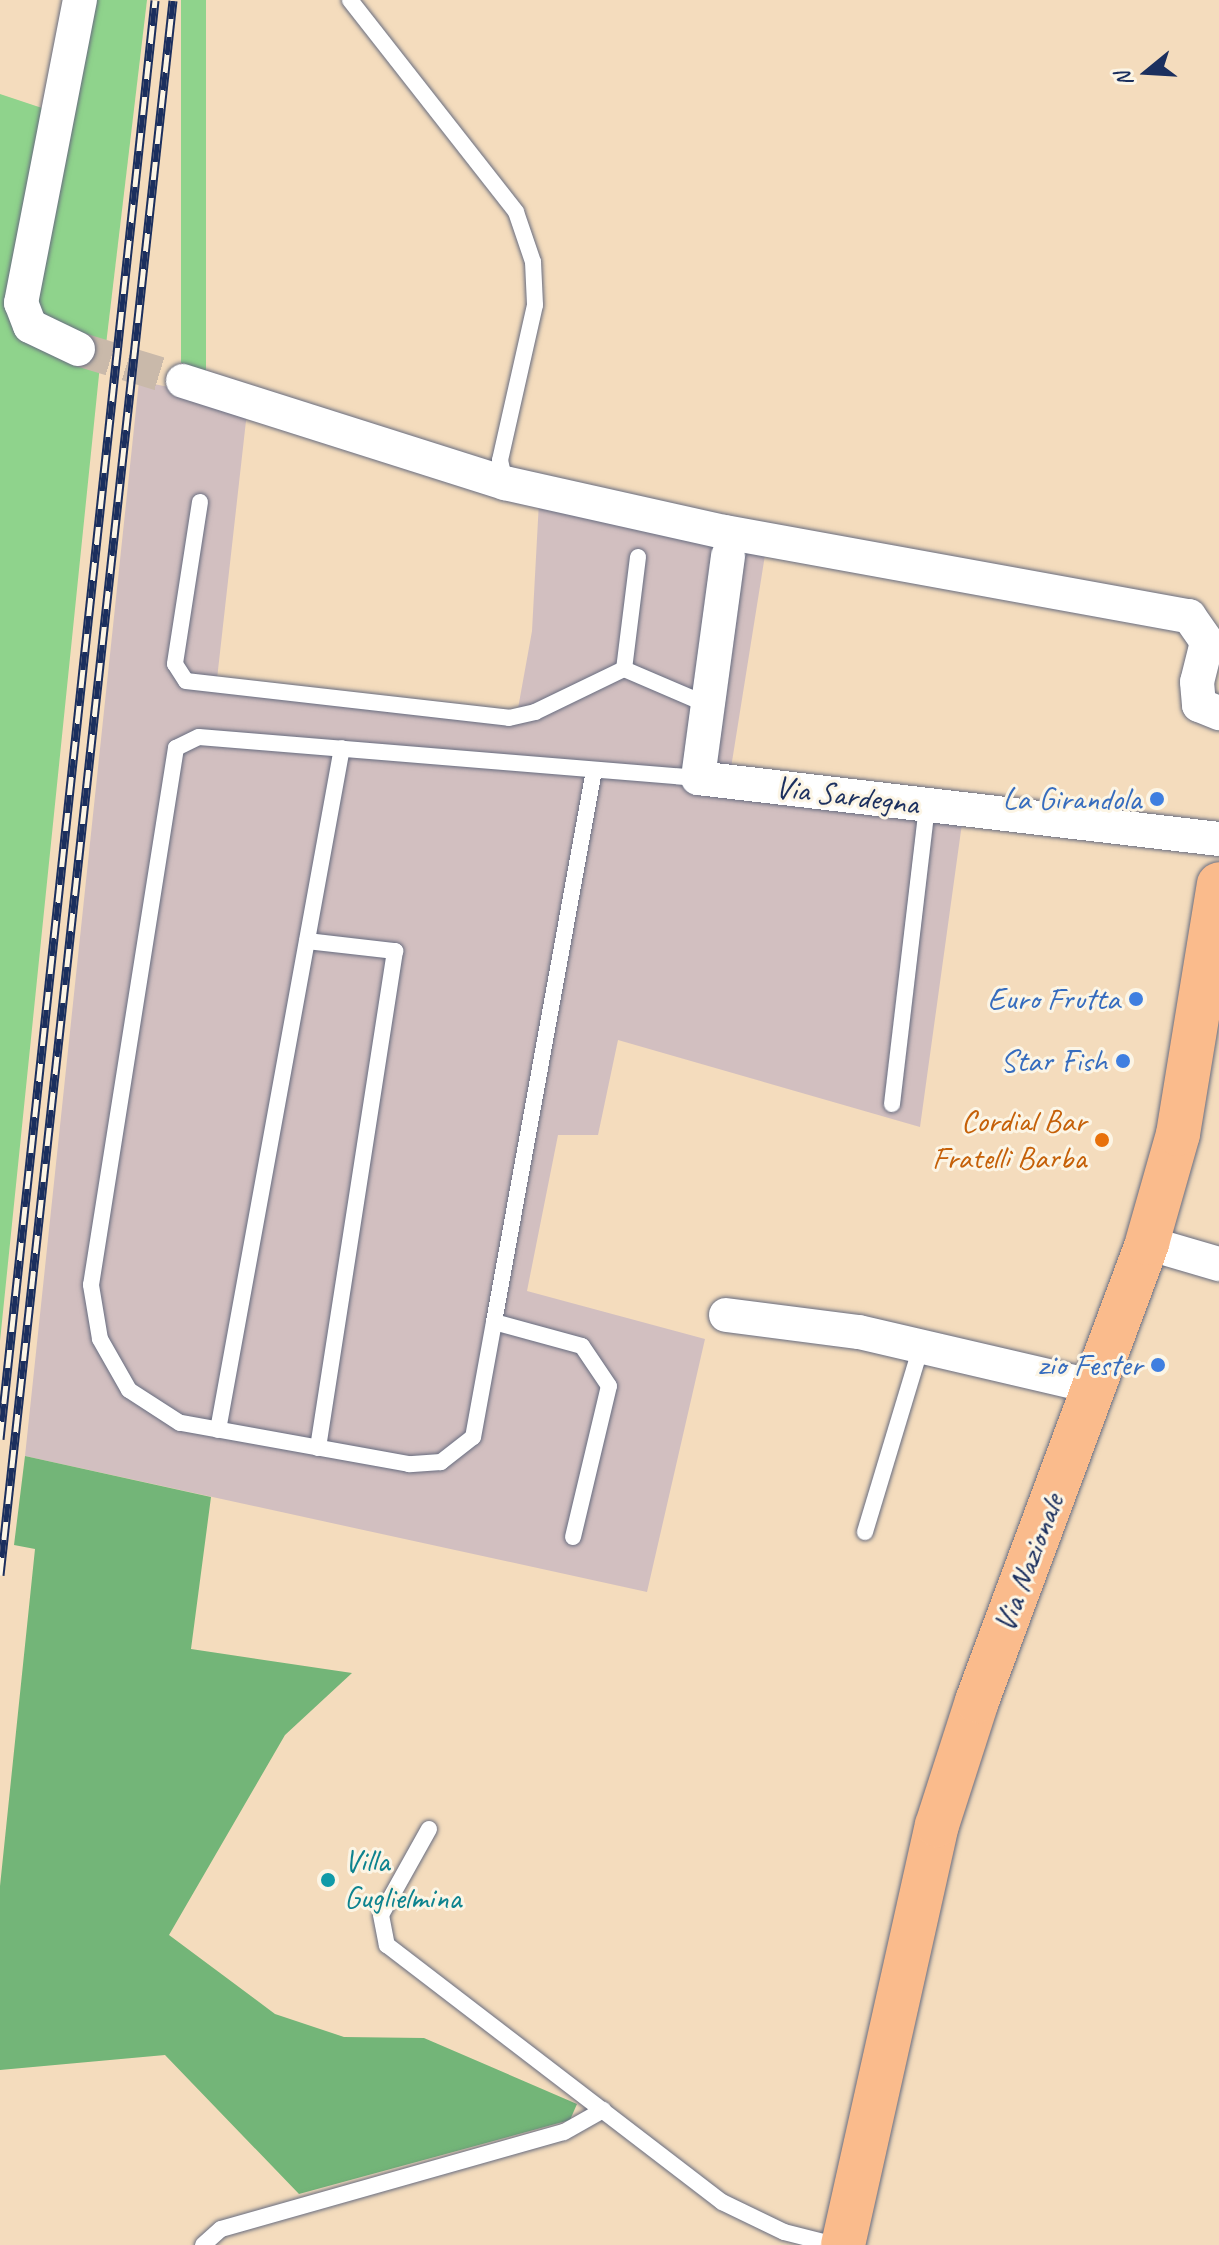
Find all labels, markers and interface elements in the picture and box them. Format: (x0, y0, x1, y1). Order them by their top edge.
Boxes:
north arrow (1107, 32, 1187, 112)
text: N (1109, 69, 1140, 90)
street label: Via Sardegna (773, 768, 921, 824)
place label: La Girandola (1002, 780, 1141, 818)
marker: La Girandola (1148, 790, 1166, 808)
place label: Euro Frutta (989, 980, 1120, 1018)
marker: Euro Frutta (1127, 990, 1145, 1008)
place label: Star Fish (1001, 1042, 1107, 1080)
marker: Star Fish (1114, 1052, 1132, 1070)
place label: Cordial Bar Fratelli Barba (932, 1103, 1086, 1178)
marker: Cordial Bar Fratelli Barba (1093, 1131, 1111, 1149)
place label: zio Fester (1039, 1346, 1142, 1384)
marker: zio Fester (1149, 1356, 1167, 1374)
street label: Via Nazionale (985, 1488, 1073, 1638)
place label: Villa Guglielmina (344, 1843, 461, 1918)
marker: Villa Guglielmina (319, 1871, 337, 1889)

